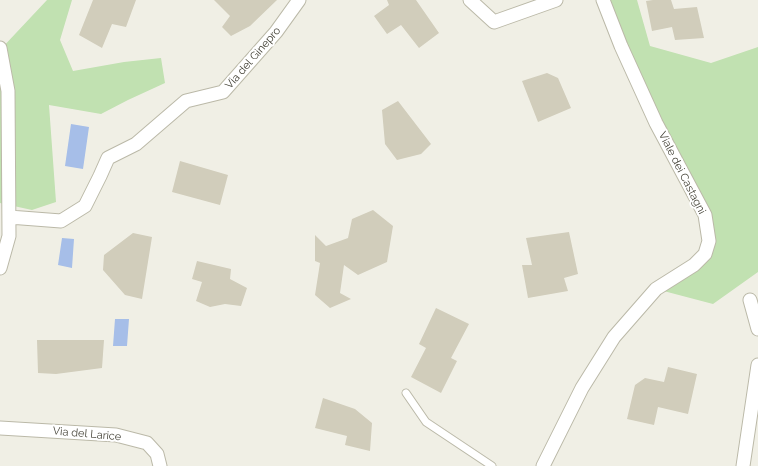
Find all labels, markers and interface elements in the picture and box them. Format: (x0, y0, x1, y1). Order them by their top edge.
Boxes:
street label: Via del Ginepro (222, 24, 284, 92)
street label: Viale dei Castagni (656, 130, 708, 216)
street label: Via del Larice (52, 424, 122, 444)

